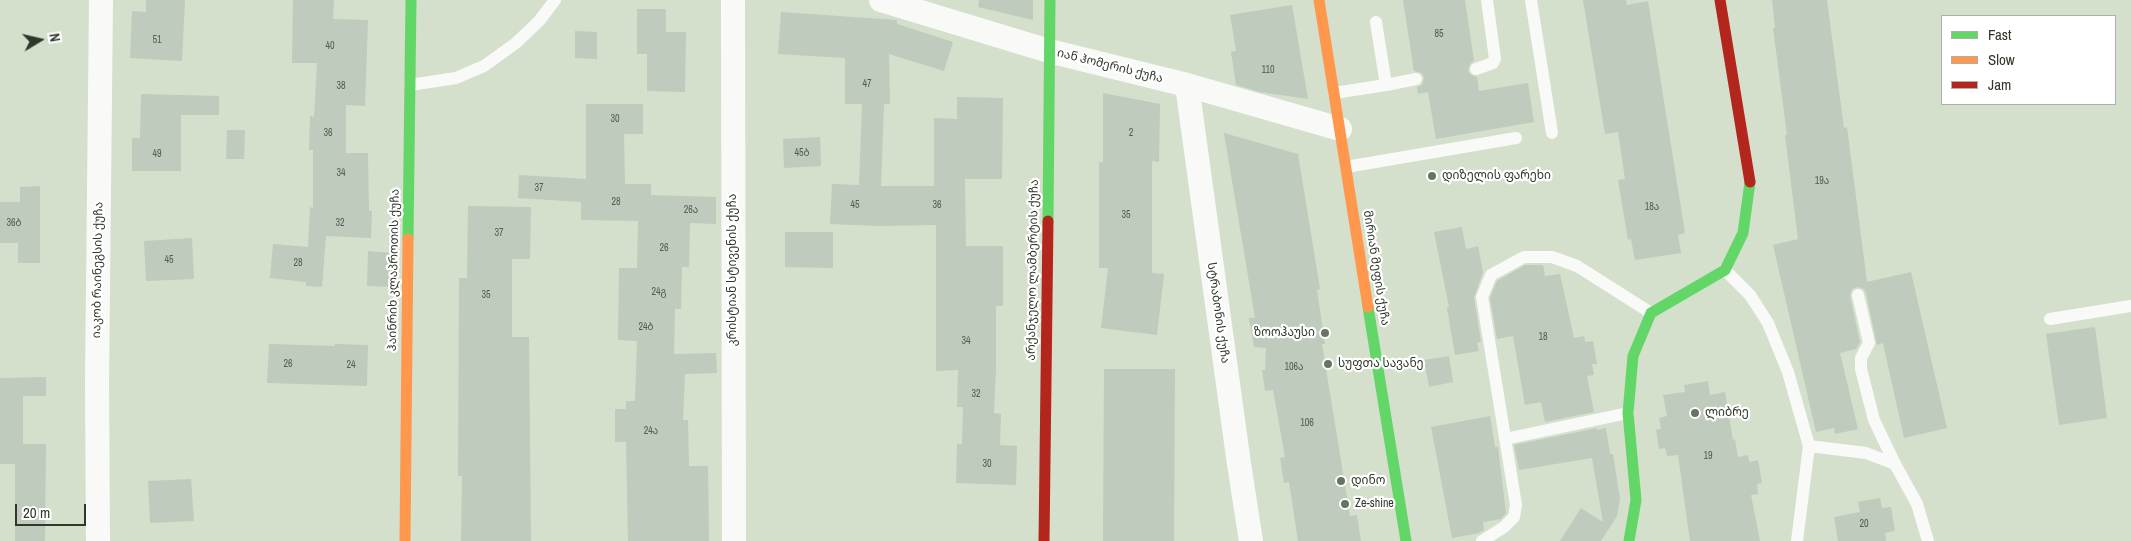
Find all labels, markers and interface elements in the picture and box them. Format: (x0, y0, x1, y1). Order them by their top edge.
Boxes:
north arrow (15, 15, 65, 65)
legend (1941, 15, 2116, 105)
text: Fast (1988, 24, 2011, 45)
house number: 85 (1434, 28, 1444, 40)
text: N (45, 32, 64, 43)
house number: 51 (152, 34, 162, 46)
house number: 40 (325, 40, 335, 52)
street label: იან ჰომერის ქუჩა (1056, 46, 1164, 86)
text: Slow (1988, 49, 2015, 70)
house number: 110 (1261, 64, 1275, 76)
text: Jam (1988, 74, 2011, 95)
house number: 47 (862, 78, 872, 90)
house number: 38 (336, 80, 346, 92)
house number: 30 (610, 113, 620, 125)
house number: 36 (323, 127, 333, 139)
house number: 2 (1129, 127, 1133, 139)
house number: 45ბ (794, 147, 810, 159)
house number: 49 (152, 148, 162, 160)
house number: 34 (336, 167, 346, 179)
place label: დიზელის ფარეხი (1442, 169, 1551, 183)
marker: დიზელის ფარეხი (1426, 170, 1438, 182)
house number: 19ა (1815, 175, 1829, 187)
street label: არქანჯელო ლამბერტის ქუჩა (1024, 179, 1042, 361)
house number: 37 (534, 182, 544, 194)
street label: ჰაინრიხ კლაპროთის ქუჩა (385, 189, 403, 351)
street label: კრისტიან სტივენის ქუჩა (726, 194, 740, 346)
house number: 28 (611, 196, 621, 208)
house number: 45 (850, 199, 860, 211)
house number: 36 (932, 199, 942, 211)
house number: 18ა (1645, 201, 1659, 213)
street label: იაკობ რაინეგსის ქუჩა (90, 202, 106, 338)
house number: 26ა (684, 204, 698, 216)
house number: 35 (1121, 209, 1131, 221)
street label: მირიან მეფის ქუჩა (1360, 209, 1392, 327)
house number: 36ბ (6, 217, 22, 229)
house number: 32 (335, 217, 345, 229)
house number: 37 (494, 227, 504, 239)
house number: 26 (659, 242, 669, 254)
house number: 45 (164, 254, 174, 266)
house number: 28 (293, 257, 303, 269)
street label: სტრაბონის ქუჩა (1204, 262, 1232, 364)
house number: 24გ (651, 286, 667, 298)
house number: 35 (481, 289, 491, 301)
house number: 24ბ (638, 321, 654, 333)
place label: ზოოჰაუსი (1254, 326, 1315, 340)
marker: ზოოჰაუსი (1319, 327, 1331, 339)
house number: 18 (1538, 331, 1548, 343)
house number: 34 (961, 335, 971, 347)
place label: სუფთა სავანე (1338, 357, 1424, 371)
house number: 26 (283, 358, 293, 370)
marker: სუფთა სავანე (1322, 358, 1334, 370)
house number: 24 (346, 359, 356, 371)
house number: 106ა (1284, 361, 1304, 373)
house number: 32 (971, 388, 981, 400)
place label: ლიბრე (1705, 406, 1749, 420)
marker: ლიბრე (1689, 407, 1701, 419)
house number: 106 (1300, 417, 1314, 429)
house number: 24ა (644, 425, 658, 437)
house number: 19 (1703, 450, 1713, 462)
house number: 30 (982, 458, 992, 470)
place label: დინო (1351, 474, 1385, 488)
marker: დინო (1335, 475, 1347, 487)
scale bar (18, 494, 89, 526)
place label: Ze-shine (1355, 497, 1394, 511)
marker: Ze-shine (1339, 498, 1351, 510)
text: 20 m (23, 502, 50, 523)
house number: 20 (1859, 518, 1869, 530)

